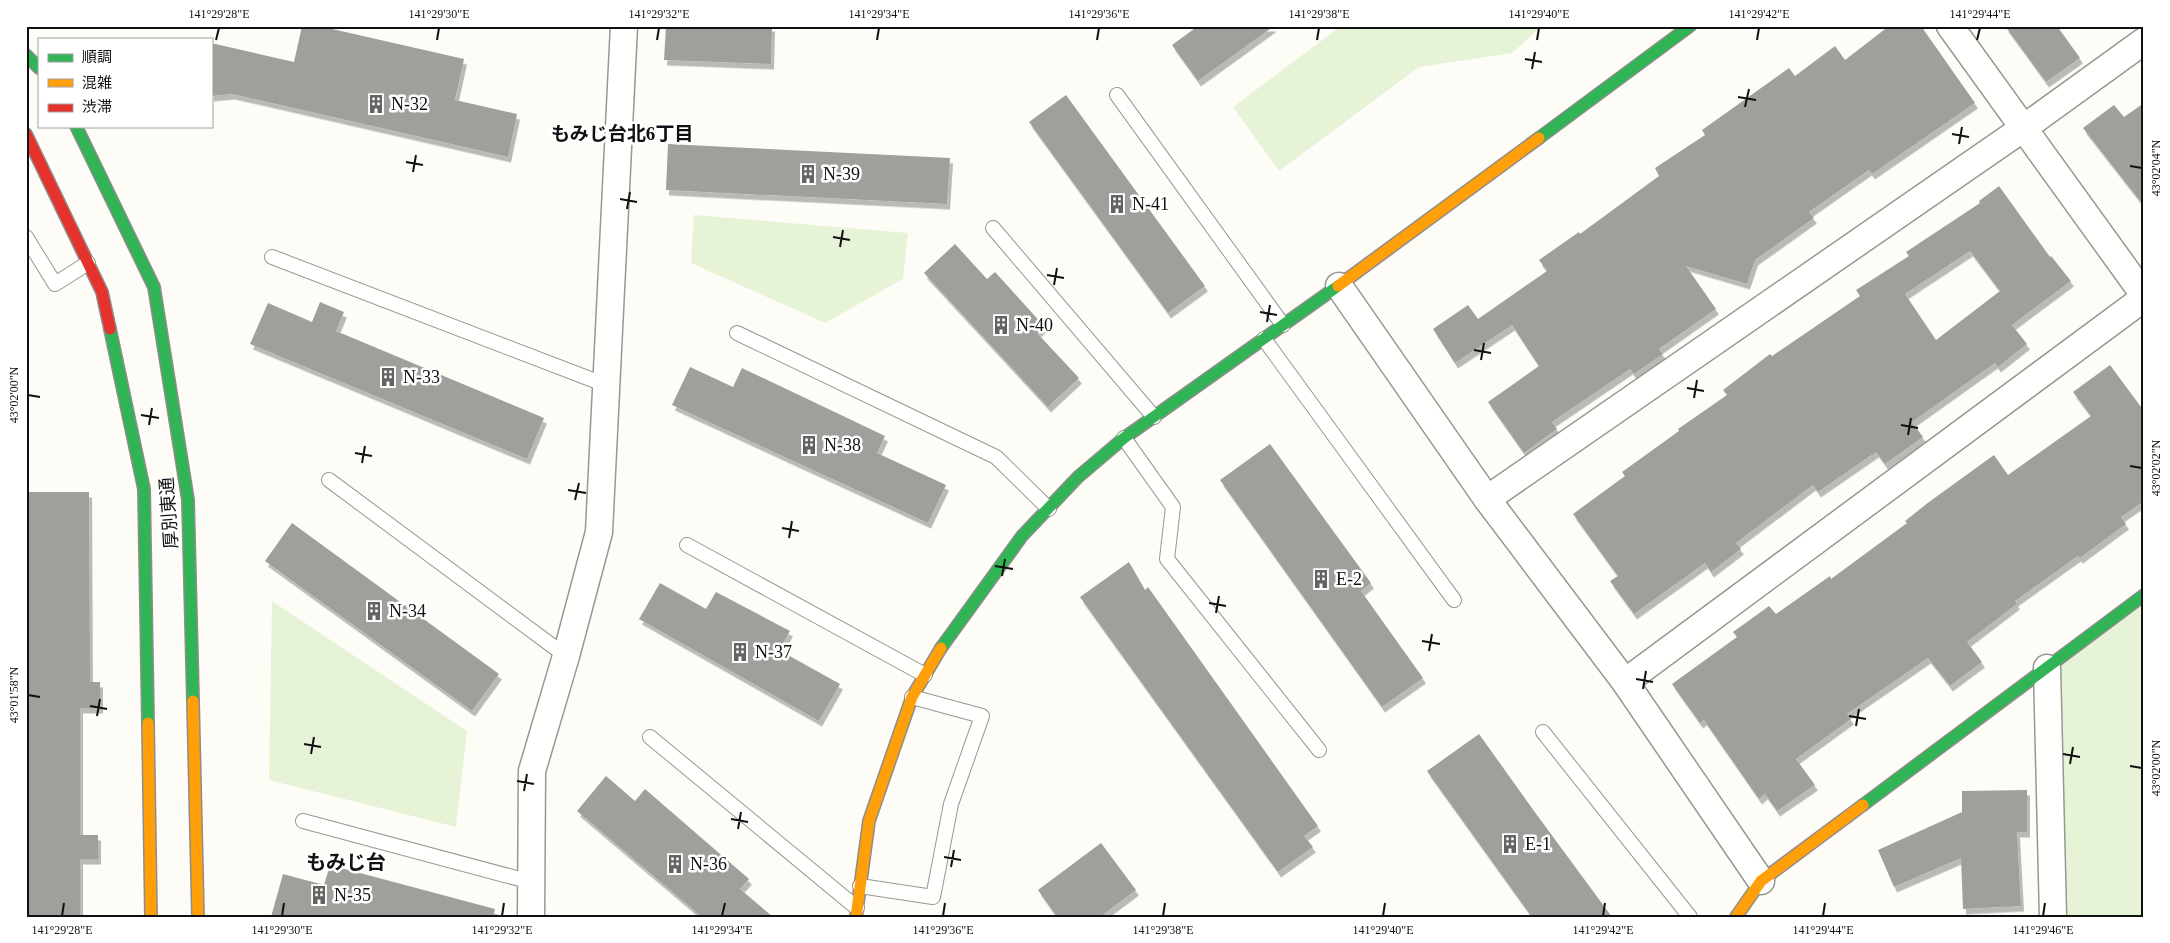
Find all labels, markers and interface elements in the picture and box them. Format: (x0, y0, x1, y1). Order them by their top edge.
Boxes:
text: 141°29'28"E (188, 7, 250, 21)
text: 141°29'30"E (408, 7, 470, 21)
text: 141°29'32"E (628, 7, 690, 21)
text: 141°29'34"E (848, 7, 910, 21)
text: 141°29'36"E (1068, 7, 1130, 21)
text: 141°29'38"E (1288, 7, 1350, 21)
text: 141°29'40"E (1508, 7, 1570, 21)
text: 141°29'42"E (1728, 7, 1790, 21)
text: 141°29'44"E (1949, 7, 2011, 21)
legend (38, 38, 212, 128)
text: 順調 (82, 49, 112, 65)
text: 混雑 (82, 75, 112, 91)
building icon: N-32 (365, 93, 387, 115)
place label: N-32 (391, 94, 428, 114)
text: 渋滞 (82, 99, 112, 115)
district label: もみじ台北6丁目 (551, 123, 693, 144)
text: 43°02'04"N (2149, 139, 2163, 196)
building icon: N-39 (797, 163, 819, 185)
place label: N-39 (823, 164, 860, 184)
building icon: N-41 (1106, 193, 1128, 215)
place label: N-41 (1132, 194, 1169, 214)
building icon: N-40 (990, 314, 1012, 336)
place label: N-40 (1016, 315, 1053, 335)
text: 43°02'00"N (7, 366, 21, 423)
building icon: N-33 (377, 366, 399, 388)
place label: N-33 (403, 367, 440, 387)
building icon: N-38 (798, 434, 820, 456)
place label: N-38 (824, 435, 861, 455)
text: 43°02'02"N (2149, 439, 2163, 496)
street label: 厚別東通 (157, 476, 181, 550)
building icon: E-2 (1310, 568, 1332, 590)
place label: E-2 (1336, 569, 1362, 589)
building icon: N-34 (363, 600, 385, 622)
place label: N-34 (389, 601, 426, 621)
building icon: N-37 (729, 641, 751, 663)
place label: N-37 (755, 642, 792, 662)
text: 43°01'58"N (7, 666, 21, 723)
text: 43°02'00"N (2149, 739, 2163, 796)
building icon: E-1 (1499, 833, 1521, 855)
place label: E-1 (1525, 834, 1551, 854)
district label: もみじ台 (306, 851, 386, 873)
building icon: N-36 (664, 853, 686, 875)
place label: N-36 (690, 854, 727, 874)
building icon: N-35 (308, 884, 330, 906)
place label: N-35 (334, 885, 371, 905)
text: 141°29'28"E (31, 923, 93, 937)
text: 141°29'30"E (251, 923, 313, 937)
text: 141°29'32"E (471, 923, 533, 937)
text: 141°29'34"E (691, 923, 753, 937)
text: 141°29'36"E (912, 923, 974, 937)
text: 141°29'38"E (1132, 923, 1194, 937)
text: 141°29'40"E (1352, 923, 1414, 937)
text: 141°29'42"E (1572, 923, 1634, 937)
text: 141°29'44"E (1792, 923, 1854, 937)
text: 141°29'46"E (2012, 923, 2074, 937)

